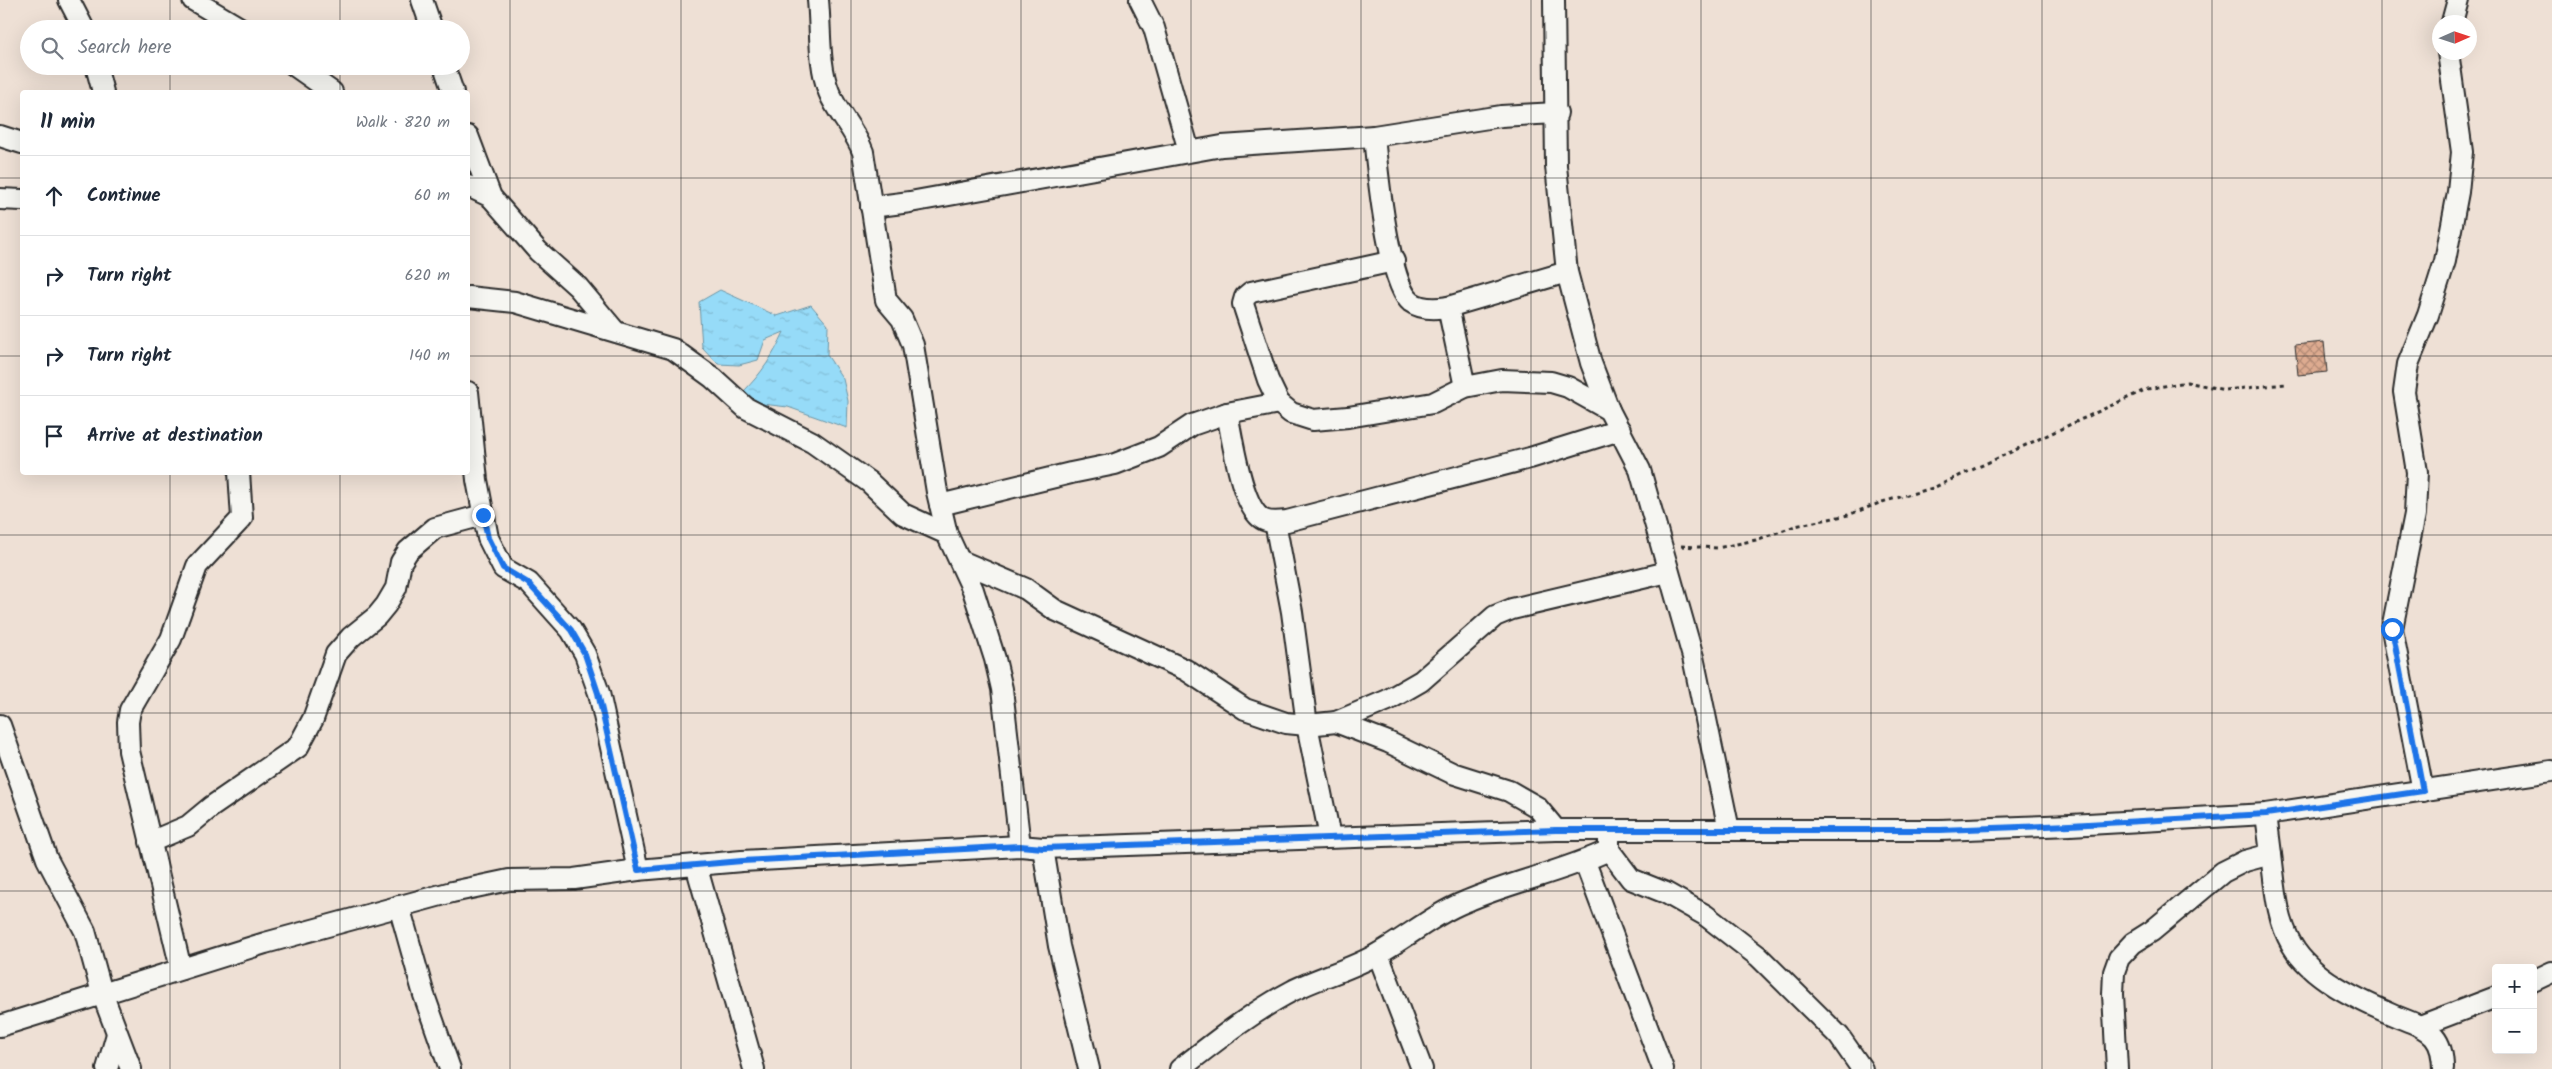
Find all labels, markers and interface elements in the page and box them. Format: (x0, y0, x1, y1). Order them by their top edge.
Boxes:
north arrow (2432, 15, 2477, 60)
search box (20, 20, 470, 75)
text: Search here (78, 33, 172, 63)
icon: search (38, 34, 66, 62)
text: 11 min (40, 106, 95, 139)
text: Walk · 820 m (356, 110, 450, 135)
text: Continue (87, 181, 160, 211)
icon: ahead (40, 182, 68, 210)
text: 60 m (414, 183, 450, 208)
text: Turn right (87, 261, 172, 291)
icon: right (40, 262, 68, 290)
text: 620 m (405, 263, 450, 288)
text: Turn right (87, 341, 172, 371)
icon: right (40, 342, 68, 370)
text: 140 m (409, 343, 450, 368)
text: Arrive at destination (87, 421, 263, 451)
icon: arrive (40, 422, 68, 450)
route end (472, 504, 495, 527)
route start (2381, 618, 2404, 641)
map controls (2492, 964, 2537, 1054)
button: + (2492, 964, 2537, 1009)
button: − (2492, 1009, 2537, 1054)

